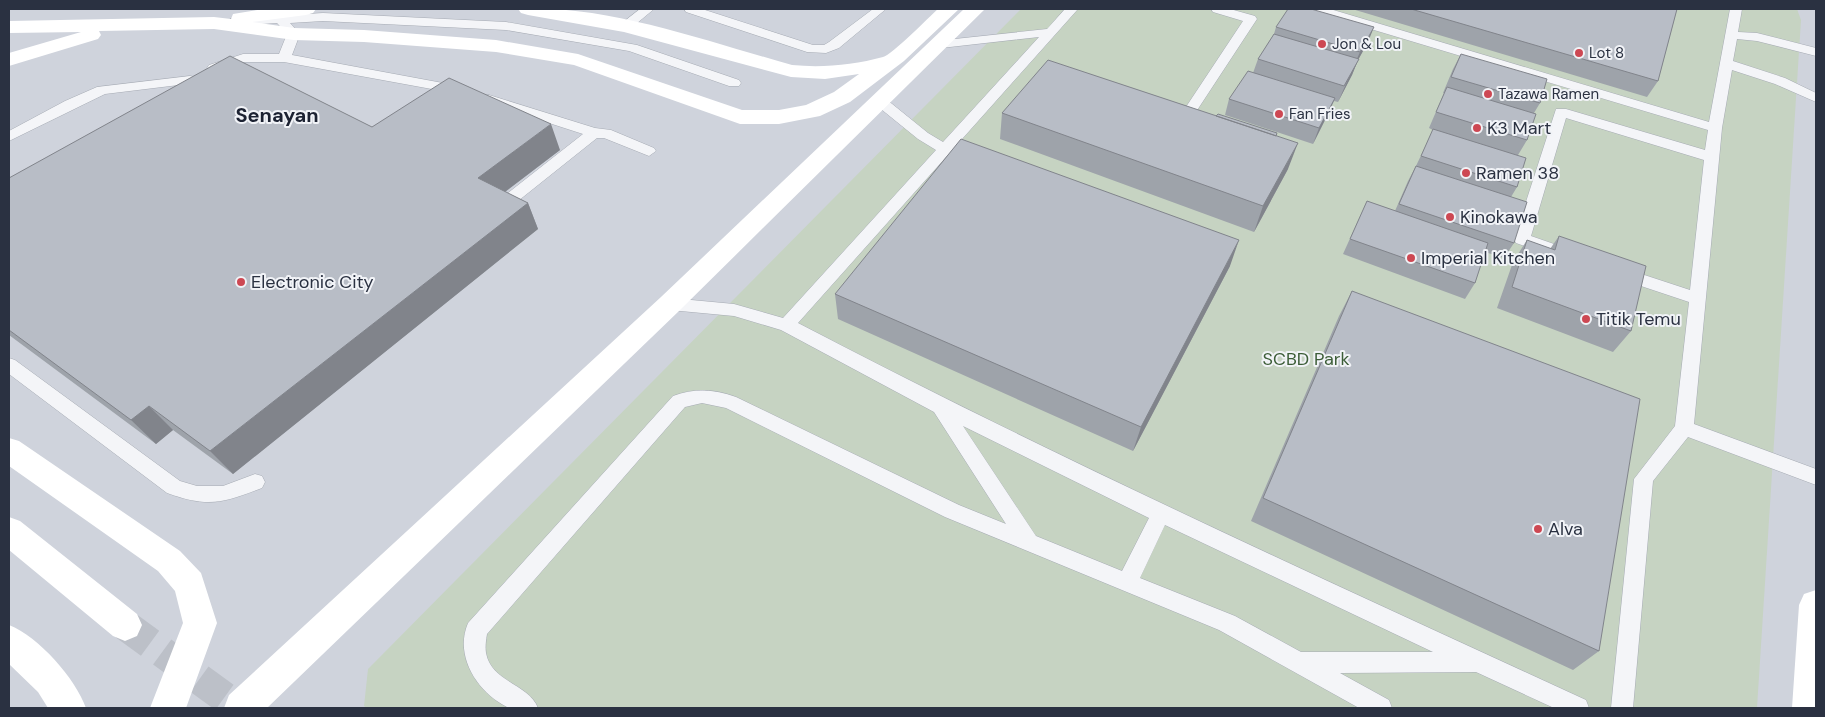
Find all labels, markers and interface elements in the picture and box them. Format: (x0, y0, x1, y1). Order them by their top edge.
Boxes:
place label: Jon & Lou (1332, 34, 1401, 54)
marker: Jon & Lou (1316, 38, 1328, 50)
place label: Lot 8 (1589, 43, 1624, 63)
marker: Lot 8 (1573, 47, 1585, 59)
place label: Tazawa Ramen (1498, 84, 1599, 104)
marker: Tazawa Ramen (1482, 88, 1494, 100)
district label: Senayan (235, 102, 319, 128)
place label: Fan Fries (1289, 104, 1351, 124)
marker: Fan Fries (1273, 108, 1285, 120)
place label: K3 Mart (1487, 116, 1551, 140)
marker: K3 Mart (1471, 122, 1483, 134)
place label: Ramen 38 (1476, 161, 1559, 185)
marker: Ramen 38 (1460, 167, 1472, 179)
place label: Kinokawa (1460, 205, 1538, 229)
marker: Kinokawa (1444, 211, 1456, 223)
place label: Imperial Kitchen (1421, 246, 1555, 270)
marker: Imperial Kitchen (1405, 252, 1417, 264)
place label: Electronic City (251, 270, 374, 294)
marker: Electronic City (235, 276, 247, 288)
place label: Titik Temu (1596, 307, 1681, 331)
marker: Titik Temu (1580, 313, 1592, 325)
park label: SCBD Park (1263, 347, 1349, 371)
place label: Alva (1548, 517, 1583, 541)
marker: Alva (1532, 523, 1544, 535)

